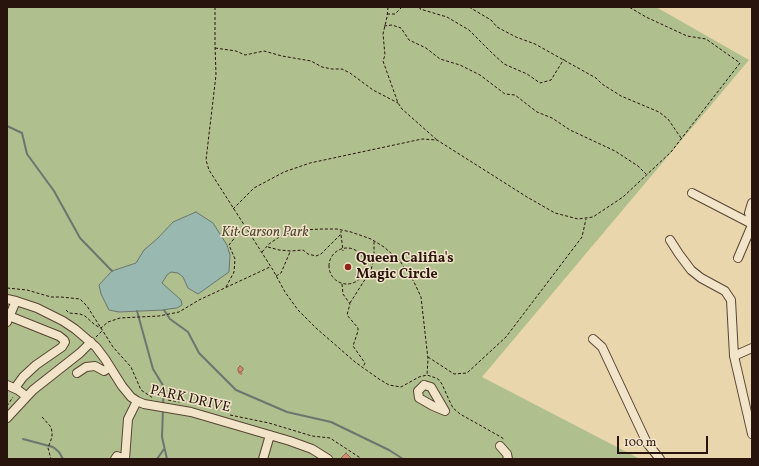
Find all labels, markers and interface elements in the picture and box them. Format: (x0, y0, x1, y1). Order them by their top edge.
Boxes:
park label: Kit Carson Park (221, 225, 309, 241)
place label: Queen Califia's Magic Circle (356, 251, 454, 284)
marker: Queen Califia's Magic Circle (343, 262, 353, 272)
street label: PARK DRIVE (148, 383, 232, 417)
scale bar (619, 428, 710, 454)
text: 100 m (624, 435, 656, 451)

